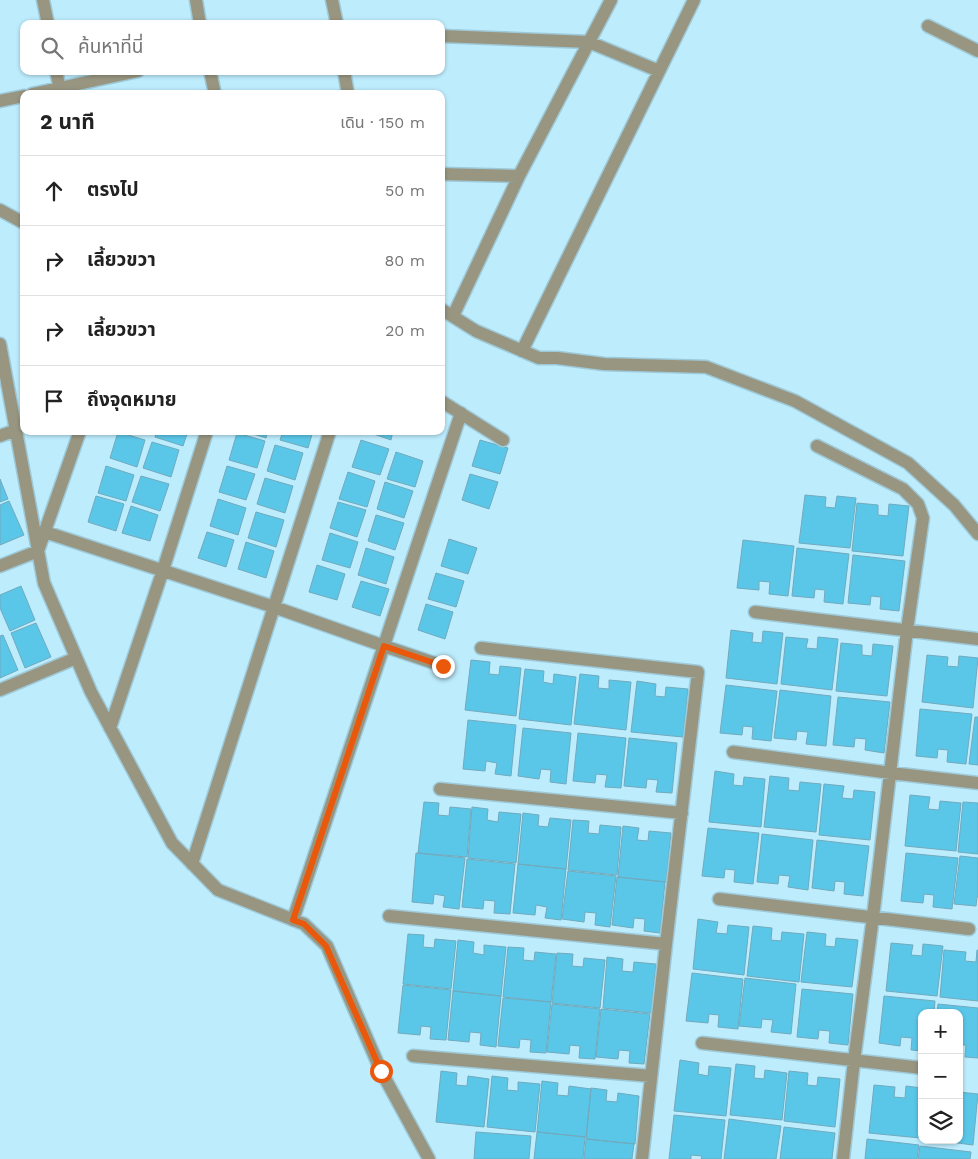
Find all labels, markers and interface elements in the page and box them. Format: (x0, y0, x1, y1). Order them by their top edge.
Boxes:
search box (20, 20, 445, 75)
icon: search (38, 34, 66, 62)
text: ค้นหาที่นี่ (78, 35, 143, 58)
text: 2 นาที (40, 109, 95, 134)
text: เดิน · 150 m (340, 113, 425, 132)
icon: ahead (40, 177, 68, 205)
text: ตรงไป (87, 178, 139, 201)
text: 50 m (385, 181, 425, 200)
icon: right (40, 247, 68, 275)
text: เลี้ยวขวา (87, 248, 156, 271)
text: 80 m (384, 251, 425, 270)
icon: right (40, 317, 68, 345)
text: เลี้ยวขวา (87, 318, 156, 341)
text: 20 m (385, 321, 425, 340)
icon: arrive (40, 387, 68, 415)
text: ถึงจุดหมาย (87, 388, 177, 411)
route end (432, 655, 455, 678)
map controls (918, 1009, 963, 1144)
button: + (918, 1009, 963, 1054)
button: − (918, 1054, 963, 1099)
route start (370, 1060, 393, 1083)
button: layers (918, 1099, 963, 1144)

